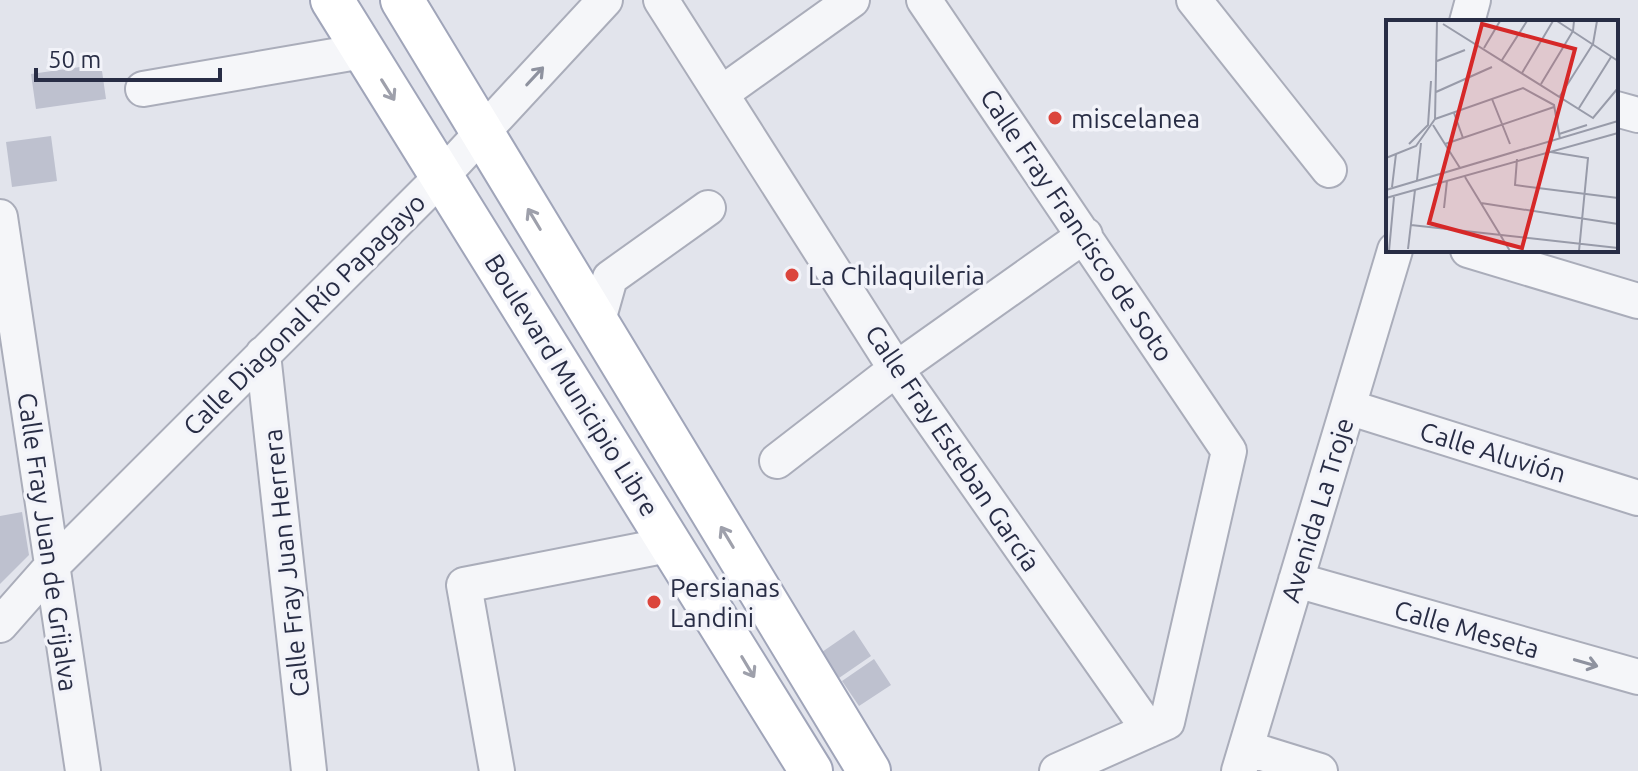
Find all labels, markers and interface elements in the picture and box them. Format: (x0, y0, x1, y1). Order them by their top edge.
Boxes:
inset map (1386, 20, 1618, 252)
scale bar (36, 32, 220, 82)
text: 50 m (48, 46, 101, 73)
one-way arrow (525, 66, 544, 86)
one-way arrow (380, 78, 396, 101)
street label: Calle Fray Francisco de Soto (975, 83, 1179, 367)
place label: miscelanea (1071, 104, 1200, 133)
marker: miscelanea (1046, 109, 1064, 127)
street label: Calle Diagonal Río Papagayo (177, 187, 431, 441)
one-way arrow (525, 208, 541, 231)
street label: Boulevard Municipio Libre (479, 249, 665, 521)
place label: La Chilaquileria (808, 261, 985, 290)
marker: La Chilaquileria (783, 266, 801, 284)
street label: Calle Fray Esteban García (860, 320, 1046, 576)
street label: Calle Fray Juan de Grijalva (13, 391, 83, 693)
street label: Avenida La Troje (1275, 414, 1359, 606)
street label: Calle Aluvión (1417, 416, 1569, 488)
street label: Calle Fray Juan Herrera (257, 427, 315, 699)
one-way arrow (718, 526, 734, 549)
place label: Persianas Landini (670, 573, 780, 632)
marker: Persianas Landini (645, 593, 663, 611)
street label: Calle Meseta (1391, 594, 1543, 664)
one-way arrow (740, 655, 756, 678)
one-way arrow (1573, 656, 1599, 671)

